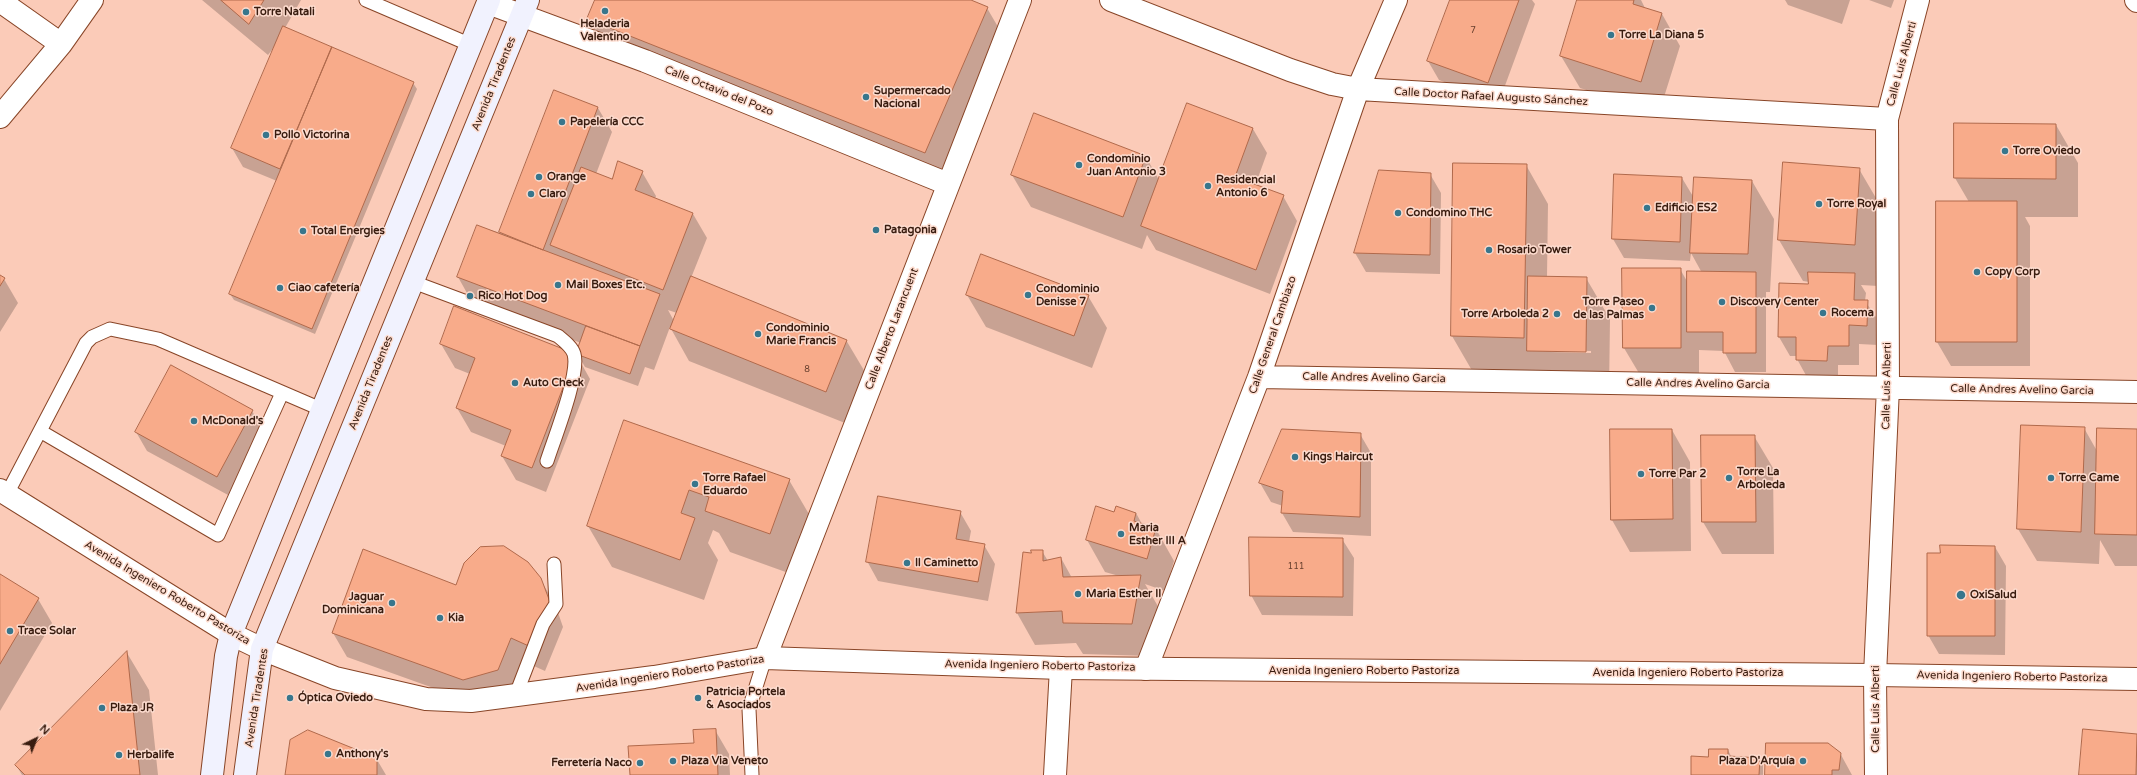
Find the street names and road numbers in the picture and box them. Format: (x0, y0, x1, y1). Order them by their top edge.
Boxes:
street label: Calle Luis Alberti (1884, 20, 1920, 108)
street label: Avenida Tiradentes (469, 35, 519, 133)
street label: Calle Octavio del Pozo (663, 63, 775, 119)
street label: Calle Doctor Rafael Augusto Sánchez (1394, 85, 1588, 109)
street label: Calle Alberto Larancuent (863, 266, 921, 392)
street label: Calle General Cambiazo (1247, 274, 1299, 396)
street label: Avenida Tiradentes (346, 334, 396, 432)
street label: Calle Luis Alberti (1880, 342, 1894, 430)
street label: Calle Andres Avelino Garcia (1302, 370, 1446, 386)
street label: Calle Andres Avelino Garcia (1626, 376, 1770, 392)
street label: Calle Andres Avelino Garcia (1950, 382, 2094, 398)
street label: Avenida Ingeniero Roberto Pastoriza (82, 538, 252, 648)
street label: Avenida Tiradentes (243, 647, 271, 749)
street label: Avenida Ingeniero Roberto Pastoriza (575, 653, 765, 695)
street label: Avenida Ingeniero Roberto Pastoriza (944, 658, 1136, 674)
street label: Avenida Ingeniero Roberto Pastoriza (1269, 664, 1459, 678)
street label: Calle Luis Alberti (1869, 665, 1883, 753)
street label: Avenida Ingeniero Roberto Pastoriza (1593, 666, 1783, 680)
street label: Avenida Ingeniero Roberto Pastoriza (1916, 669, 2108, 685)

